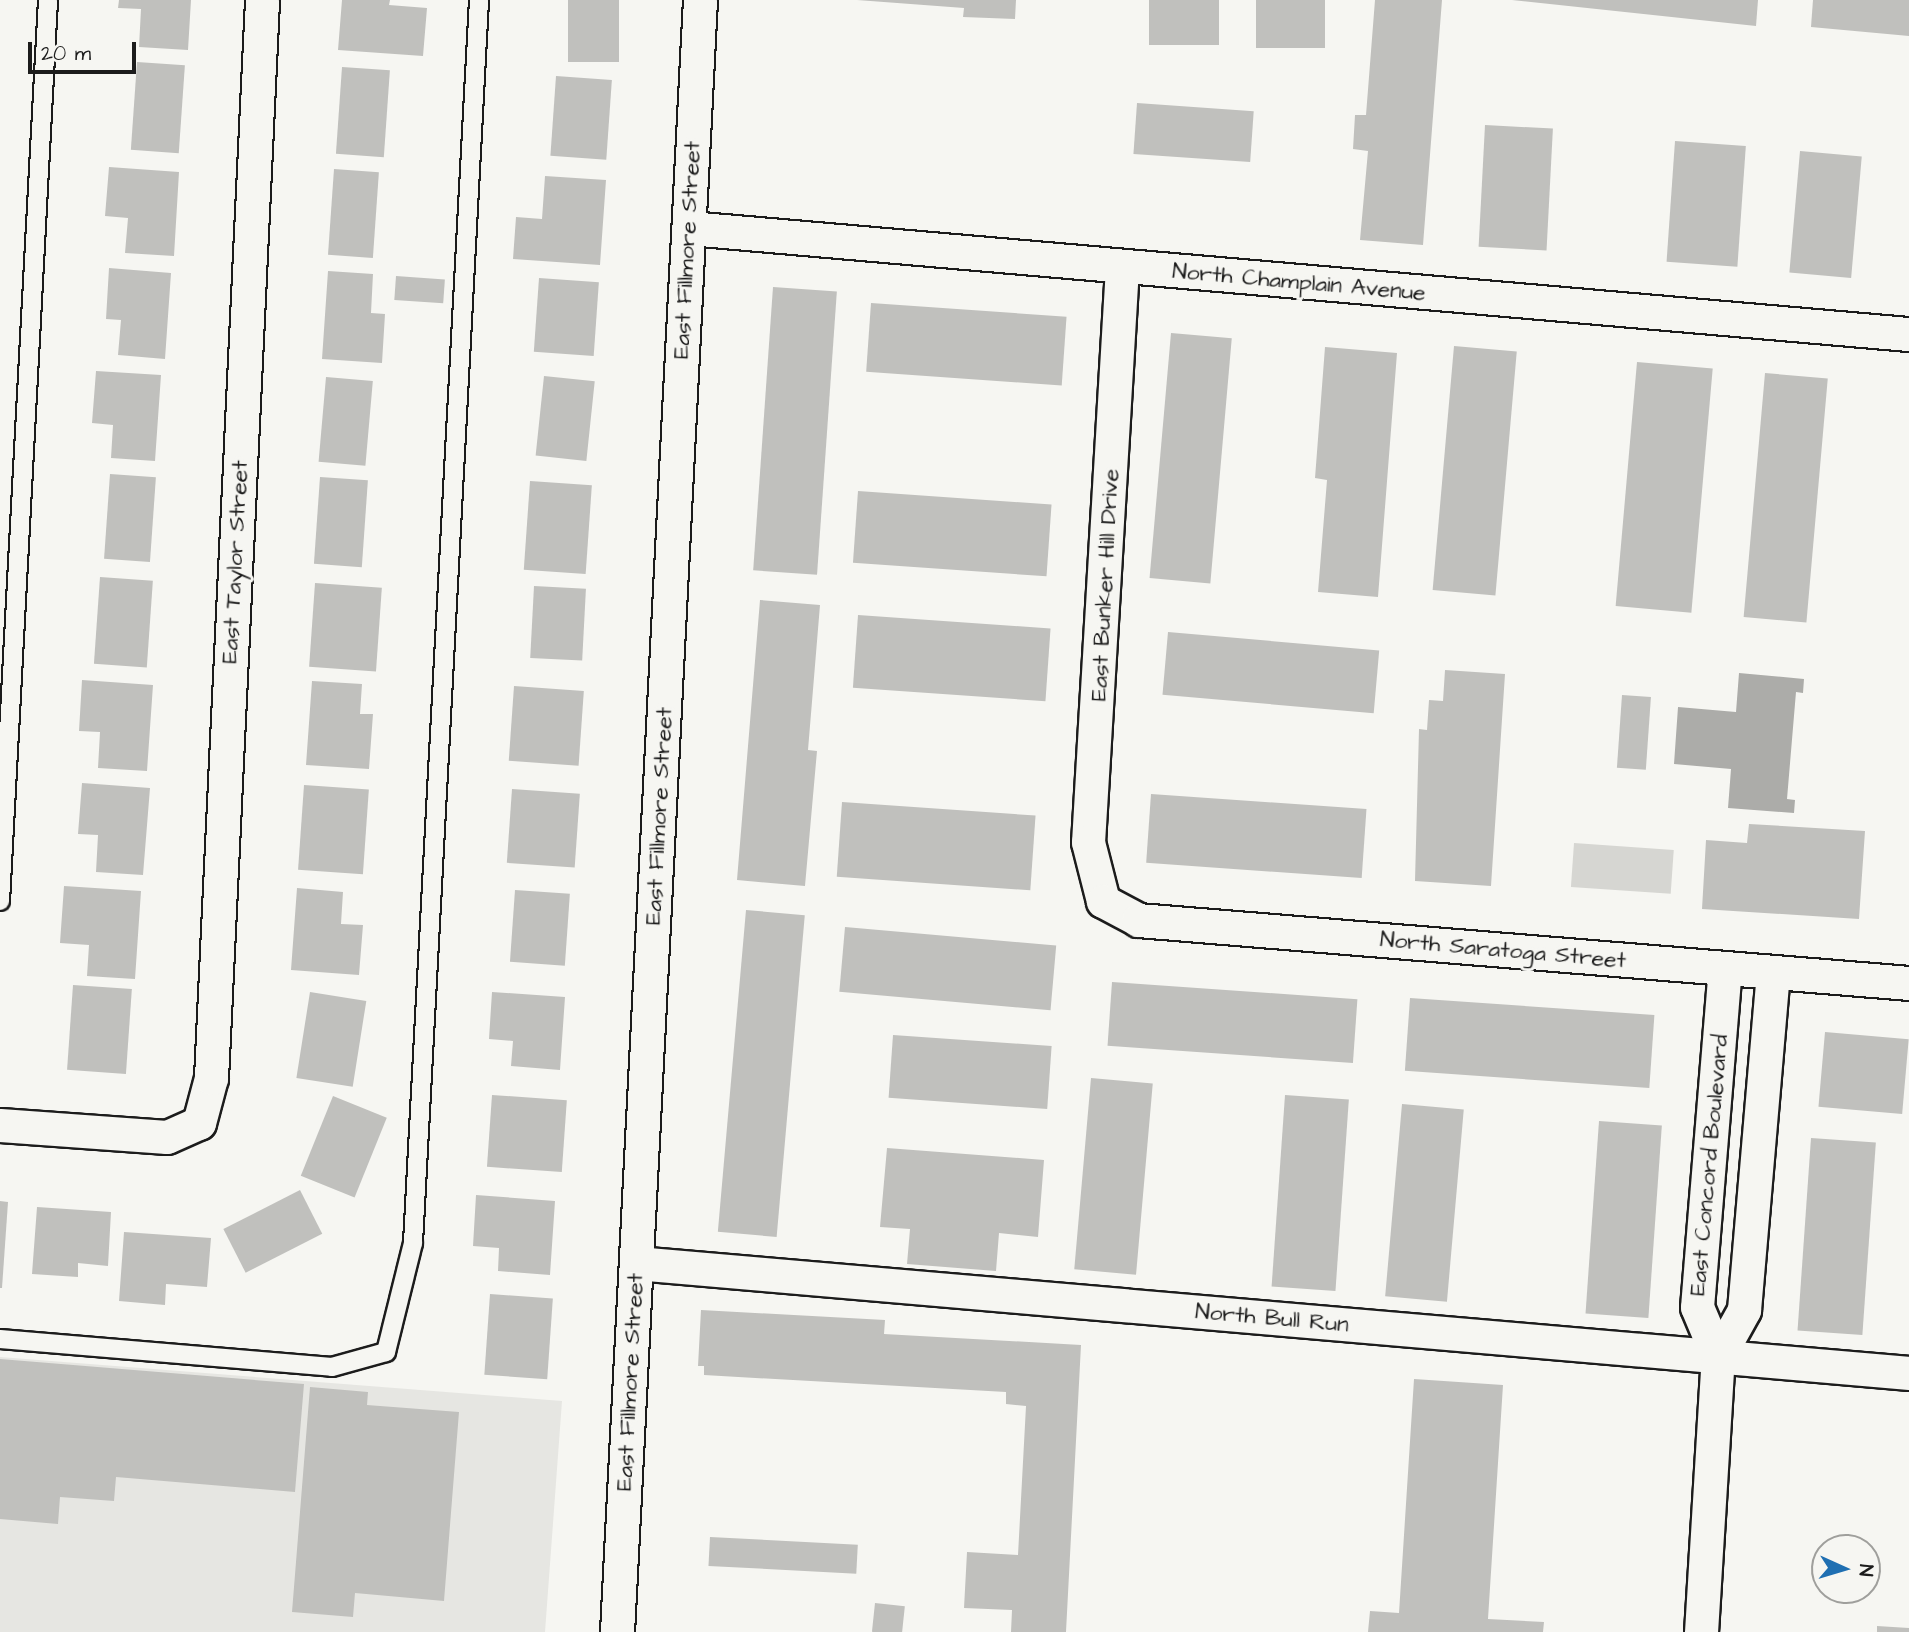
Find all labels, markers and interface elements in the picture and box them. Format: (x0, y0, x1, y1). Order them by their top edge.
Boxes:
scale bar (32, 28, 140, 72)
text: 20 m (41, 39, 91, 68)
street label: East Fillmore Street (668, 140, 706, 360)
street label: North Champlain Avenue (1171, 257, 1427, 307)
street label: East Taylor Street (216, 460, 254, 664)
street label: East Bunker Hill Drive (1085, 468, 1125, 702)
street label: East Fillmore Street (640, 706, 678, 926)
street label: North Saratoga Street (1379, 925, 1627, 975)
street label: East Concord Boulevard (1684, 1033, 1734, 1297)
street label: East Fillmore Street (611, 1272, 649, 1492)
street label: North Bull Run (1194, 1298, 1350, 1338)
north arrow (1811, 1534, 1881, 1604)
text: N (1852, 1563, 1879, 1577)

